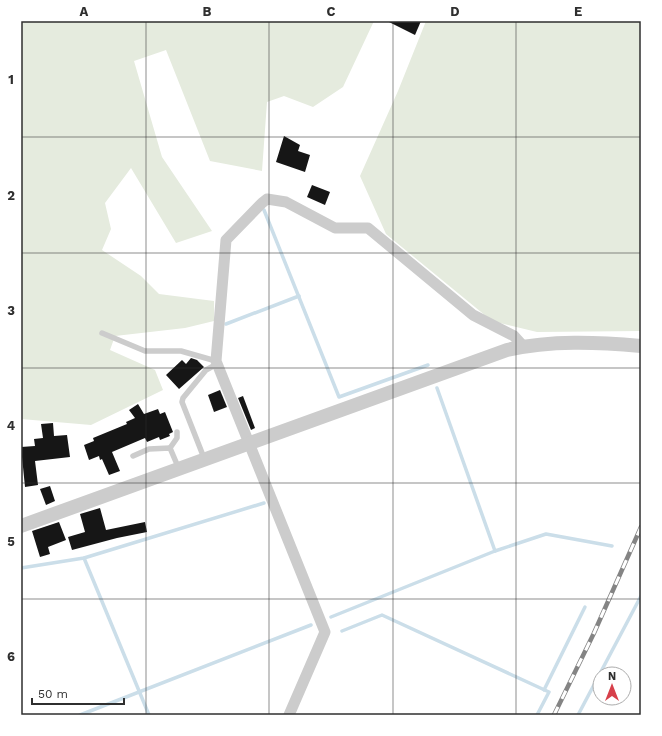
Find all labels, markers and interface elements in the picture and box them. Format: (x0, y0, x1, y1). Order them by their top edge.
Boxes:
text: A (80, 4, 89, 19)
text: B (203, 4, 212, 19)
text: C (327, 4, 336, 19)
text: D (450, 4, 460, 19)
text: E (574, 4, 582, 19)
text: 1 (8, 72, 14, 87)
text: 2 (7, 188, 15, 203)
text: 3 (7, 303, 15, 318)
text: 4 (7, 418, 16, 433)
text: 5 (7, 534, 15, 549)
text: 6 (7, 649, 15, 664)
north arrow (592, 666, 632, 706)
text: N (608, 670, 616, 683)
scale bar (32, 680, 124, 706)
text: 50 m (38, 687, 68, 701)

